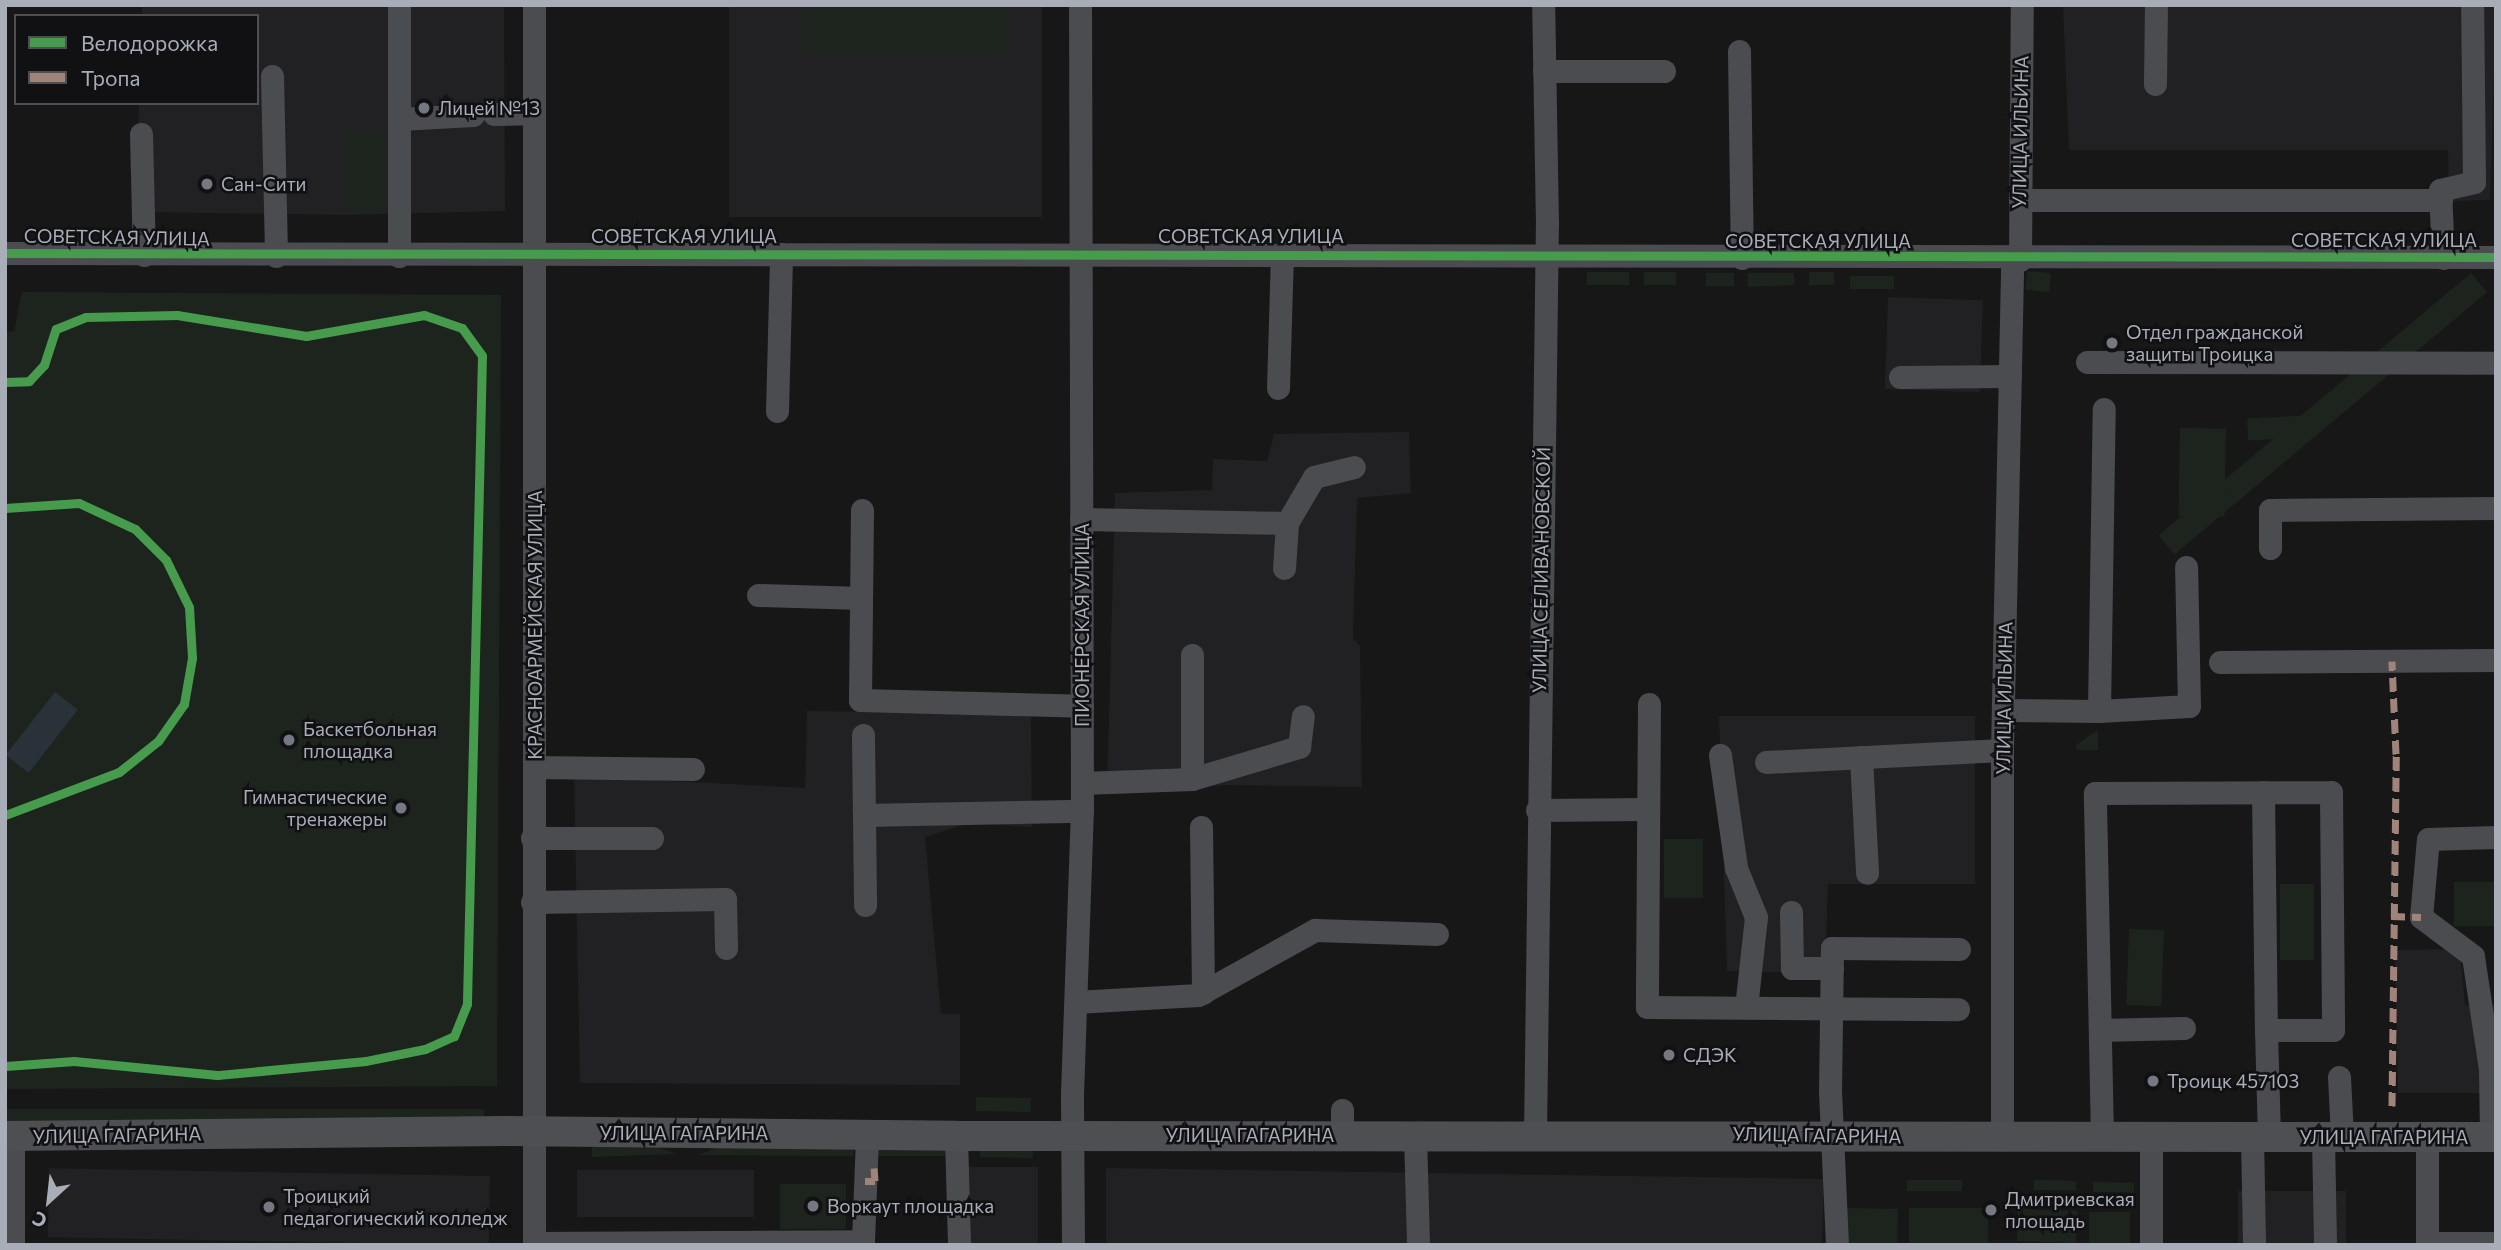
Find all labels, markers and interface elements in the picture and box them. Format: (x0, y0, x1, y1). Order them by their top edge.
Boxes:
legend (14, 14, 259, 105)
text: Велодорожка (81, 30, 218, 55)
street label: УЛИЦА ИЛЬИНА (2007, 55, 2033, 209)
text: Тропа (81, 65, 140, 90)
place label: Лицей №13 (438, 97, 540, 119)
marker: Лицей №13 (416, 100, 432, 116)
place label: Сан-Сити (221, 173, 306, 195)
marker: Сан-Сити (199, 176, 215, 192)
street label: СОВЕТСКАЯ УЛИЦА (24, 224, 210, 250)
street label: СОВЕТСКАЯ УЛИЦА (591, 225, 777, 247)
street label: СОВЕТСКАЯ УЛИЦА (1158, 225, 1344, 247)
street label: СОВЕТСКАЯ УЛИЦА (2291, 229, 2477, 251)
street label: СОВЕТСКАЯ УЛИЦА (1725, 230, 1911, 252)
place label: Отдел гражданской защиты Троицка (2126, 321, 2303, 365)
marker: Отдел гражданской защиты Троицка (2104, 335, 2120, 351)
street label: УЛИЦА СЕЛИВАНОВСКОЙ (1527, 447, 1555, 693)
street label: КРАСНОАРМЕЙСКАЯ УЛИЦА (524, 490, 546, 760)
street label: ПИОНЕРСКАЯ УЛИЦА (1071, 523, 1093, 727)
street label: УЛИЦА ИЛЬИНА (1991, 621, 2017, 775)
place label: Баскетбольная площадка (303, 718, 437, 762)
marker: Баскетбольная площадка (281, 732, 297, 748)
place label: Гимнастические тренажеры (243, 786, 387, 830)
marker: Гимнастические тренажеры (393, 800, 409, 816)
place label: СДЭК (1683, 1044, 1737, 1066)
marker: СДЭК (1661, 1047, 1677, 1063)
place label: Троицк 457103 (2167, 1070, 2299, 1092)
marker: Троицк 457103 (2145, 1073, 2161, 1089)
street label: УЛИЦА ГАГАРИНА (32, 1122, 202, 1148)
street label: УЛИЦА ГАГАРИНА (600, 1122, 768, 1144)
street label: УЛИЦА ГАГАРИНА (1732, 1122, 1902, 1148)
street label: УЛИЦА ГАГАРИНА (1166, 1124, 1334, 1146)
street label: УЛИЦА ГАГАРИНА (2300, 1126, 2468, 1148)
north arrow (14, 1166, 84, 1236)
place label: Троицкий педагогический колледж (283, 1185, 508, 1229)
place label: Дмитриевская площадь (2005, 1188, 2135, 1232)
place label: Воркаут площадка (827, 1195, 994, 1217)
marker: Воркаут площадка (805, 1198, 821, 1214)
marker: Троицкий педагогический колледж (261, 1199, 277, 1215)
marker: Дмитриевская площадь (1983, 1202, 1999, 1218)
text: С (28, 1207, 50, 1233)

